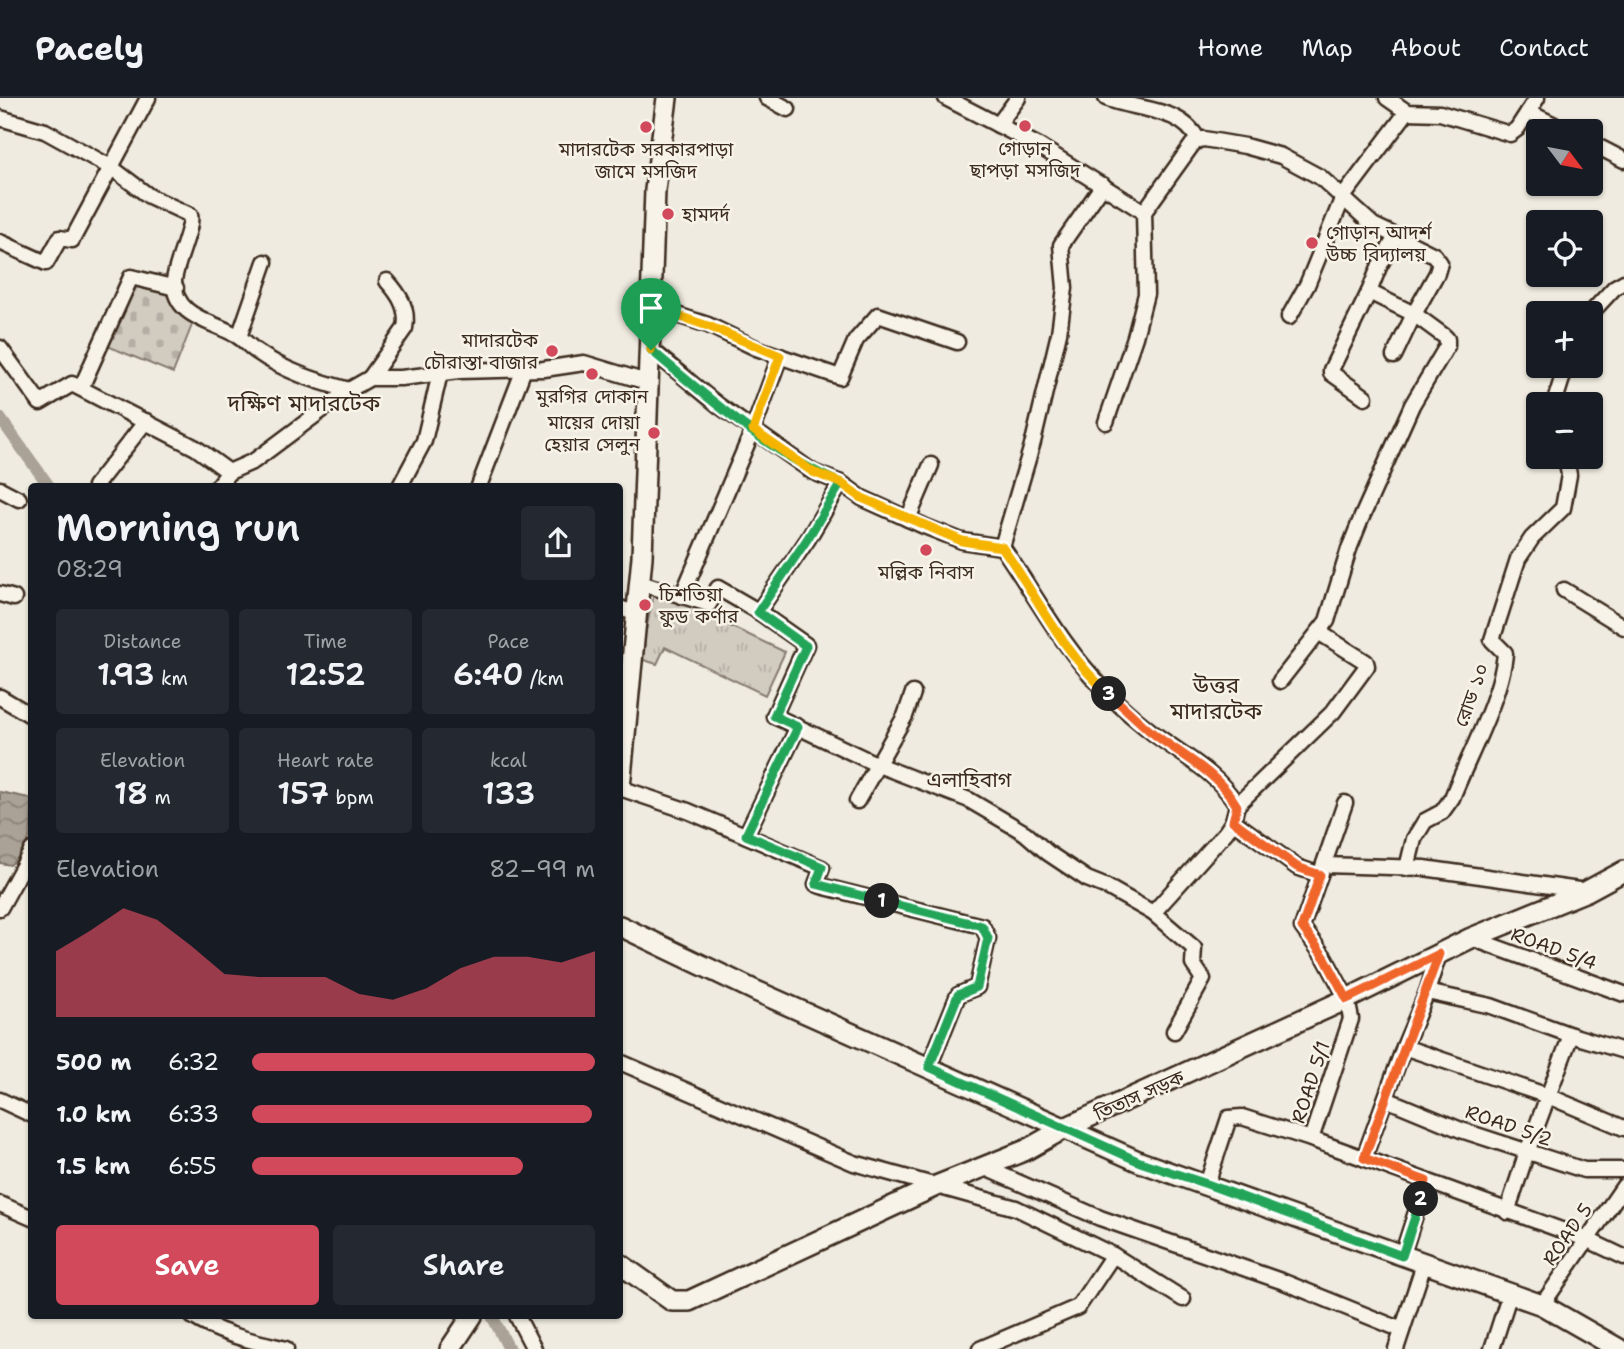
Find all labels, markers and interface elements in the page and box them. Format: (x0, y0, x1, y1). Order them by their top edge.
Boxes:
text: Pacely (35, 26, 144, 71)
text: Home (1197, 32, 1263, 64)
text: Map (1301, 32, 1353, 64)
text: About (1391, 32, 1461, 64)
text: Contact (1499, 32, 1589, 64)
marker: গোড়ান ছাপড়া মসজিদ (1017, 118, 1033, 134)
marker: মাদারটেক সরকারপাড়া জামে মসজিদ (638, 119, 654, 135)
north arrow (1526, 119, 1603, 196)
map controls (1526, 119, 1603, 469)
place label: গোড়ান ছাপড়া মসজিদ (969, 136, 1081, 183)
place label: মাদারটেক সরকারপাড়া জামে মসজিদ (558, 137, 734, 184)
place label: হামদর্দ (681, 202, 730, 227)
marker: হামদর্দ (660, 206, 676, 222)
button: locate (1526, 210, 1603, 287)
place label: গোড়ান আদর্শ উচ্চ বিদ্যালয় (1325, 220, 1433, 267)
marker: গোড়ান আদর্শ উচ্চ বিদ্যালয় (1304, 235, 1320, 251)
pin (621, 278, 681, 350)
icon: arrive (632, 289, 670, 327)
button: + (1526, 301, 1603, 378)
place label: মাদারটেক চৌরাস্তা বাজার (424, 328, 539, 375)
marker: মাদারটেক চৌরাস্তা বাজার (544, 343, 560, 359)
marker: মুরগির দোকান (584, 366, 600, 382)
place label: মুরগির দোকান (535, 384, 649, 409)
district label: দক্ষিণ মাদারটেক (227, 388, 381, 418)
button: − (1526, 392, 1603, 469)
place label: মায়ের দোয়া হেয়ার সেলুন (544, 410, 641, 457)
marker: মায়ের দোয়া হেয়ার সেলুন (646, 425, 662, 441)
text: Morning run (56, 502, 300, 553)
button: share (521, 506, 595, 580)
marker: মল্লিক নিবাস (918, 542, 934, 558)
text: 08:29 (56, 554, 123, 584)
place label: মল্লিক নিবাস (877, 560, 975, 585)
place label: চিশতিয়া ফুড কর্ণার (658, 582, 739, 629)
marker: চিশতিয়া ফুড কর্ণার (637, 597, 653, 613)
text: Distance (104, 629, 181, 654)
text: Time (304, 629, 347, 654)
text: Pace (488, 629, 529, 654)
text: 1.93 (97, 654, 155, 695)
text: 12:52 (286, 654, 365, 695)
text: 6:40 (453, 654, 523, 695)
street label: রোড ১০ (1448, 660, 1494, 730)
text: km (155, 666, 188, 691)
text: /km (523, 666, 564, 691)
district label: উত্তর মাদারটেক (1169, 670, 1263, 726)
pin: 3 (1092, 676, 1126, 712)
text: 3 (1102, 681, 1115, 706)
text: Elevation (100, 748, 185, 773)
text: Heart rate (277, 748, 374, 773)
text: kcal (490, 748, 527, 773)
district label: এলাহিবাগ (927, 766, 1012, 794)
text: 18 (114, 773, 148, 814)
text: 157 (277, 773, 329, 814)
text: 133 (482, 773, 535, 814)
text: m (148, 785, 171, 810)
text: bpm (329, 785, 374, 810)
text: Elevation (56, 854, 159, 884)
text: 82–99 m (489, 854, 595, 884)
pin: 1 (864, 884, 900, 918)
text: 1 (877, 888, 886, 913)
street label: ROAD 5/4 (1507, 921, 1600, 976)
street label: ROAD 5/1 (1285, 1038, 1336, 1127)
text: 500 m (56, 1047, 131, 1077)
text: 6:32 (168, 1047, 219, 1077)
street label: তিতাস সড়ক (1089, 1064, 1189, 1127)
text: 1.0 km (56, 1099, 131, 1129)
text: 6:33 (168, 1099, 219, 1129)
street label: ROAD 5/2 (1462, 1099, 1556, 1152)
text: 1.5 km (56, 1151, 130, 1181)
text: 6:55 (168, 1151, 217, 1181)
pin: 2 (1404, 1182, 1438, 1216)
text: 2 (1414, 1186, 1427, 1211)
street label: ROAD 5 (1537, 1198, 1598, 1270)
button: Save (56, 1225, 319, 1305)
button: Share (333, 1225, 595, 1305)

